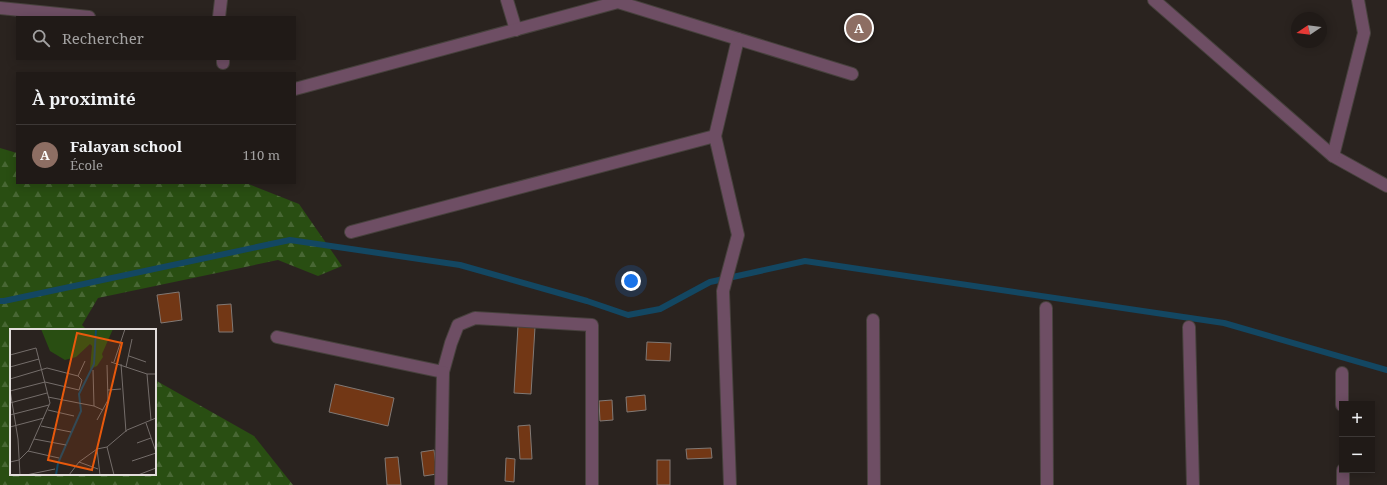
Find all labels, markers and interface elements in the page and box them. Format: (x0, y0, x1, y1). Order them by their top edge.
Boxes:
north arrow (1291, 12, 1327, 48)
pin: A (846, 13, 872, 43)
search box (16, 16, 296, 60)
icon: search (30, 27, 52, 49)
text: Rechercher (62, 28, 144, 48)
text: À proximité (32, 87, 136, 110)
text: Falayan school (70, 136, 182, 156)
text: A (40, 146, 50, 164)
text: 110 m (243, 146, 280, 164)
text: École (70, 156, 103, 174)
your location (621, 271, 641, 291)
inset map (10, 329, 156, 475)
map controls (1339, 401, 1375, 473)
button: + (1339, 401, 1375, 437)
button: − (1339, 437, 1375, 473)

